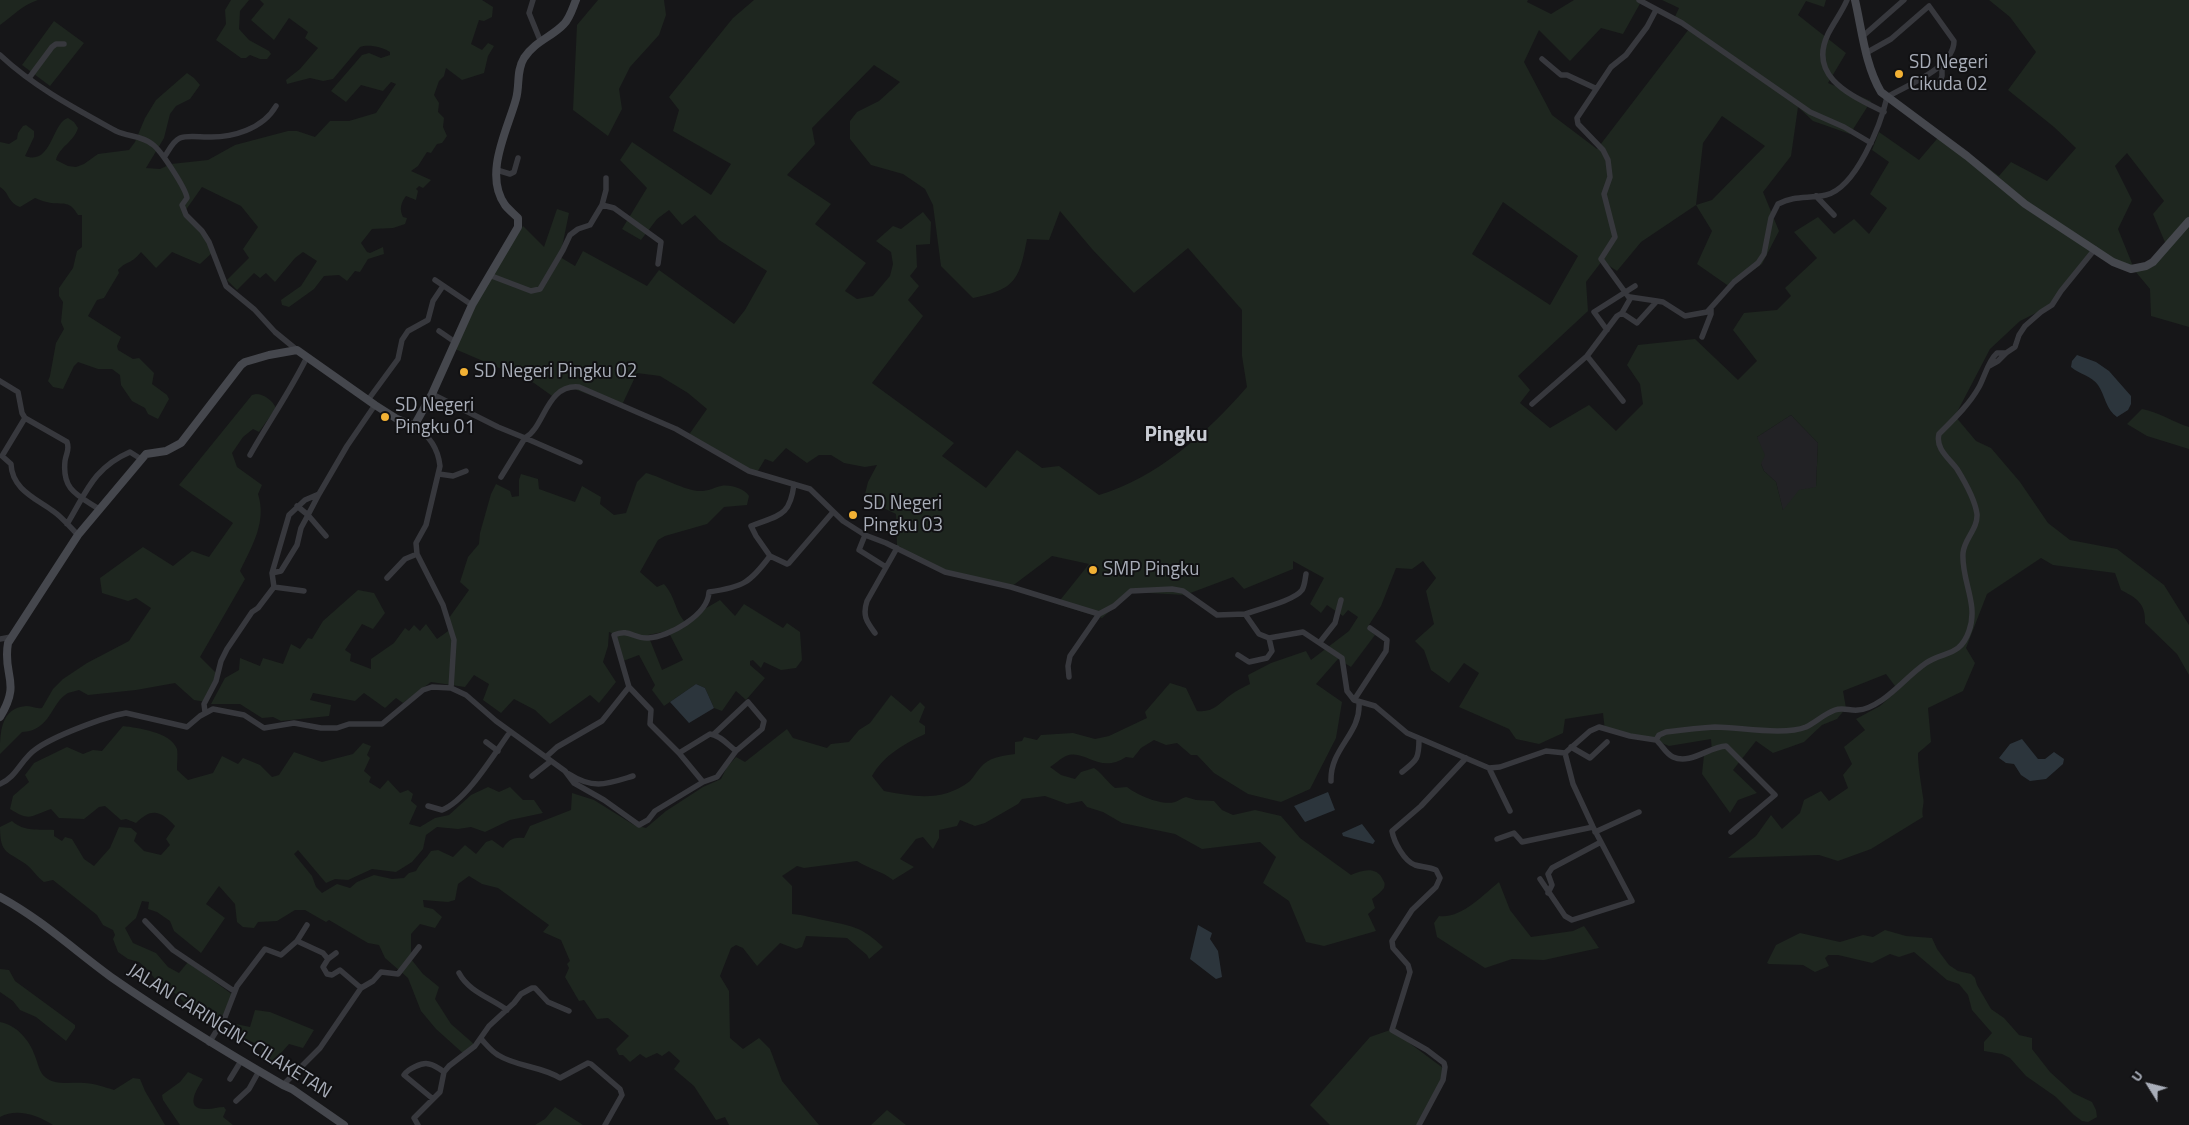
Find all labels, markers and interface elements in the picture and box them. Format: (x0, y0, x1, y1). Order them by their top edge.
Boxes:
place label: SD Negeri Cikuda 02 (1909, 52, 1988, 96)
marker: SD Negeri Cikuda 02 (1893, 68, 1905, 80)
place label: SD Negeri Pingku 02 (474, 361, 637, 383)
marker: SD Negeri Pingku 02 (458, 366, 470, 378)
place label: SD Negeri Pingku 01 (395, 395, 475, 439)
marker: SD Negeri Pingku 01 (379, 411, 391, 423)
district label: Pingku (1144, 423, 1208, 449)
place label: SD Negeri Pingku 03 (863, 493, 943, 537)
marker: SD Negeri Pingku 03 (847, 509, 859, 521)
place label: SMP Pingku (1103, 559, 1199, 581)
marker: SMP Pingku (1087, 564, 1099, 576)
street label: JALAN CARINGIN–CILAKETAN (123, 960, 335, 1104)
north arrow (2124, 1060, 2174, 1110)
text: U (2125, 1066, 2148, 1086)

